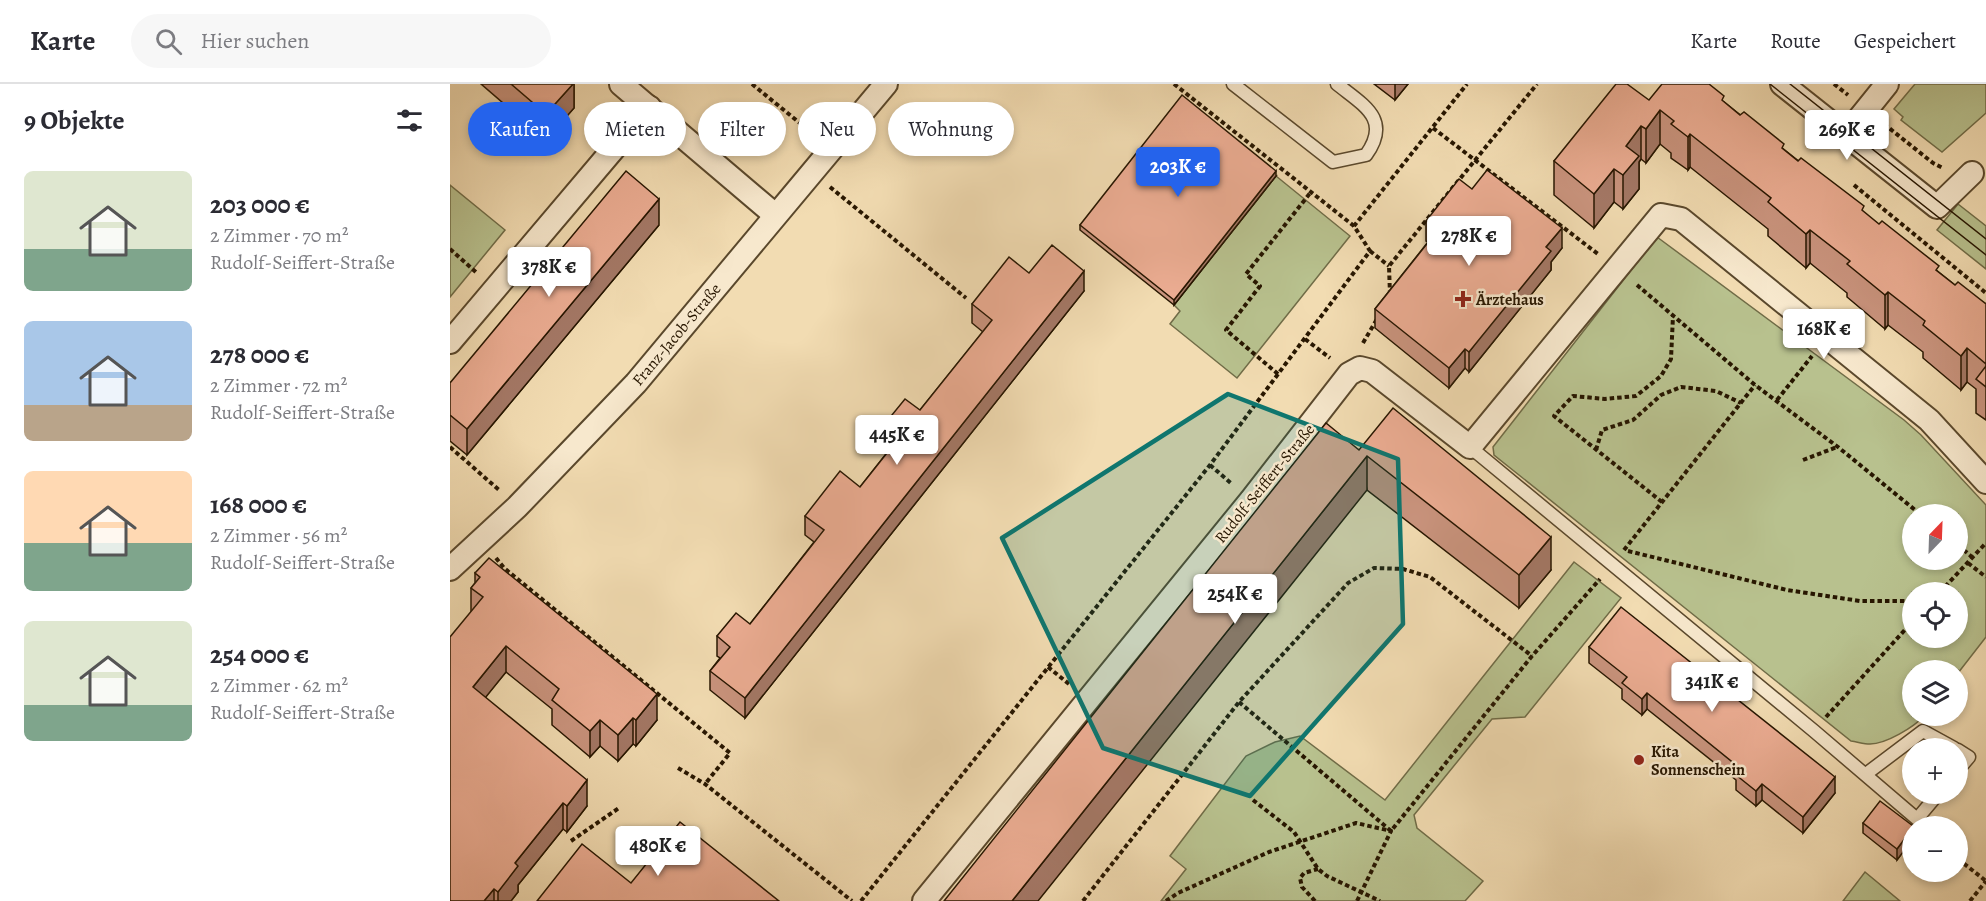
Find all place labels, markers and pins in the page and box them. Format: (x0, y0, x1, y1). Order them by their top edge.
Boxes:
pin: 269K € (1798, 110, 1896, 161)
pin: 203K € (1129, 147, 1227, 198)
pin: 278K € (1420, 216, 1518, 267)
pin: 378K € (500, 247, 598, 298)
place label: Ärztehaus (1475, 289, 1544, 311)
marker: Ärztehaus (1454, 290, 1472, 308)
pin: 168K € (1775, 309, 1873, 360)
pin: 445K € (848, 415, 946, 466)
pin: 254K € (1186, 574, 1284, 625)
pin: 341K € (1663, 662, 1761, 713)
place label: Kita Sonnenschein (1651, 741, 1745, 781)
marker: Kita Sonnenschein (1632, 753, 1646, 767)
pin: 480K € (609, 826, 707, 877)

